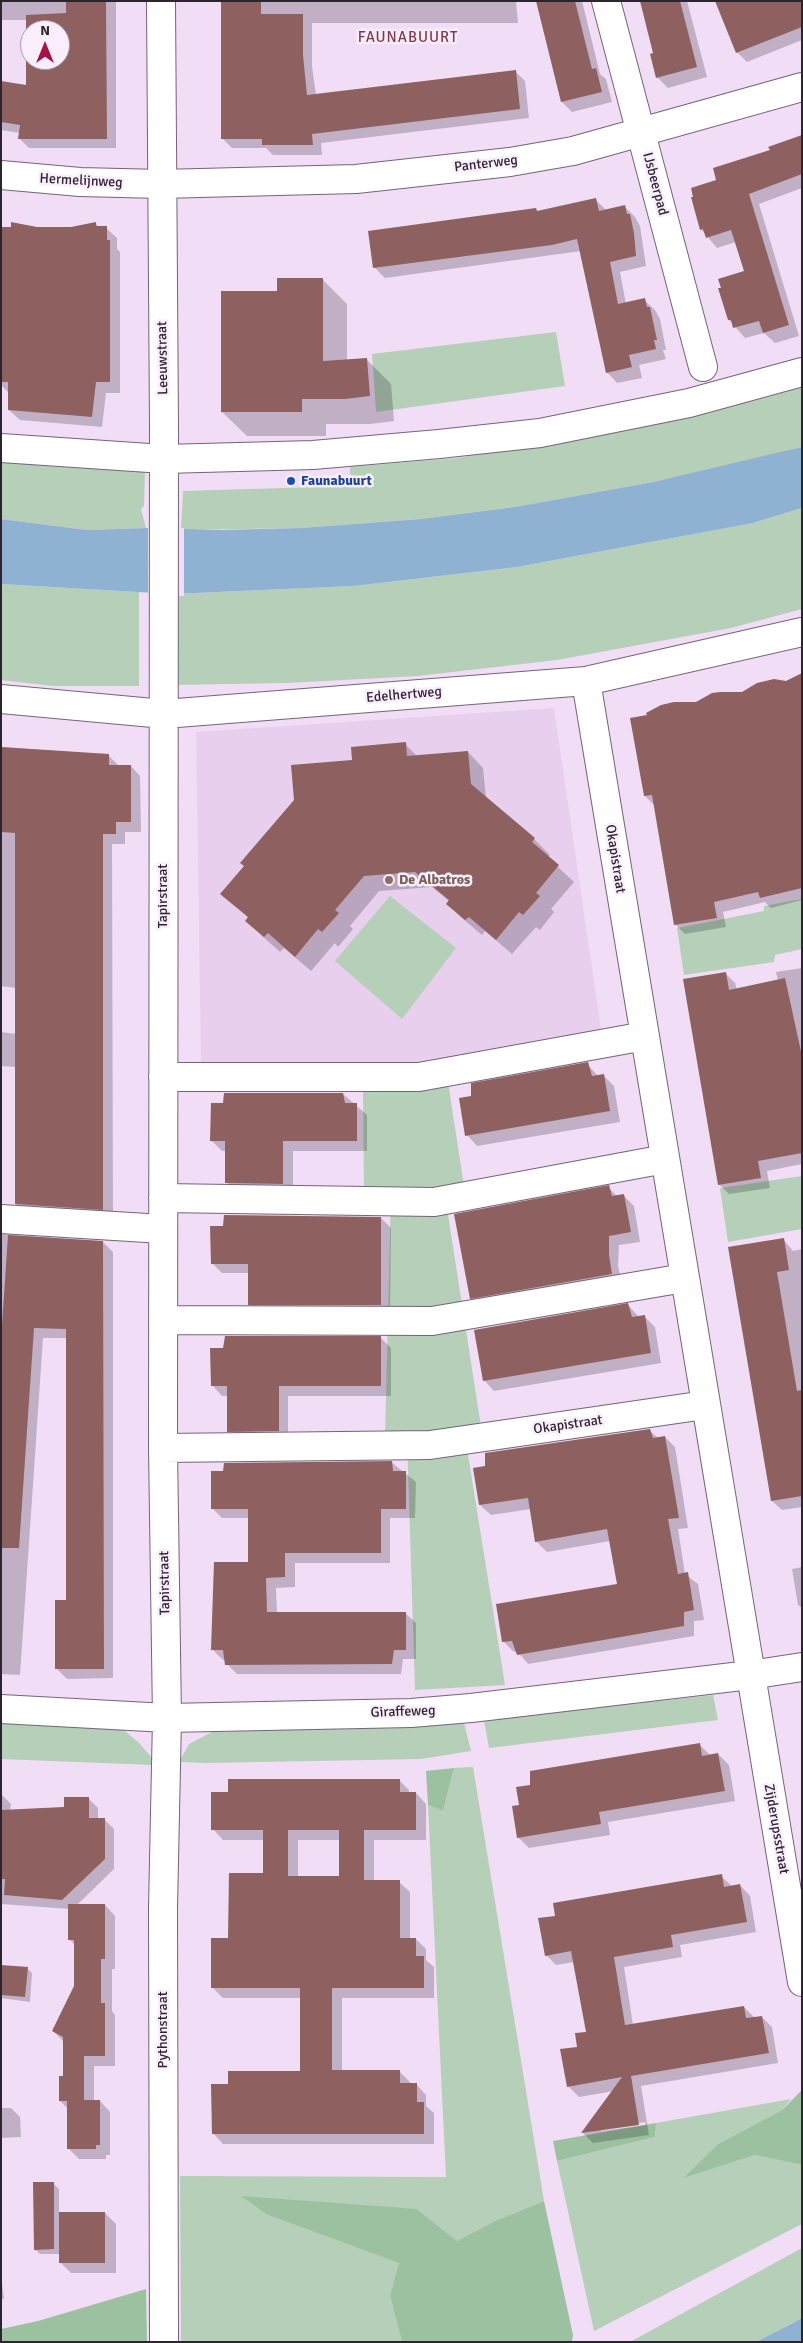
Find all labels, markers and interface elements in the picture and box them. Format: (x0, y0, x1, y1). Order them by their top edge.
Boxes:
north arrow (20, 20, 70, 70)
text: N (40, 22, 50, 39)
district label: FAUNABUURT (356, 29, 460, 47)
street label: IJsbeerpad (639, 151, 671, 217)
street label: Panterweg (453, 152, 519, 176)
street label: Hermelijnweg (39, 170, 123, 192)
street label: Leeuwstraat (154, 321, 172, 395)
place label: Faunabuurt (301, 473, 372, 489)
marker: Faunabuurt (285, 475, 297, 487)
street label: Edelhertweg (366, 683, 442, 707)
street label: Okapistraat (601, 823, 629, 895)
street label: Tapirstraat (155, 864, 171, 928)
place label: De Albatros (399, 872, 470, 888)
marker: De Albatros (383, 874, 395, 886)
street label: Okapistraat (532, 1412, 604, 1438)
street label: Tapirstraat (156, 1551, 174, 1615)
street label: Giraffeweg (370, 1702, 436, 1722)
street label: Zijderupsstraat (760, 1783, 792, 1875)
street label: Pythonstraat (155, 1991, 171, 2069)

